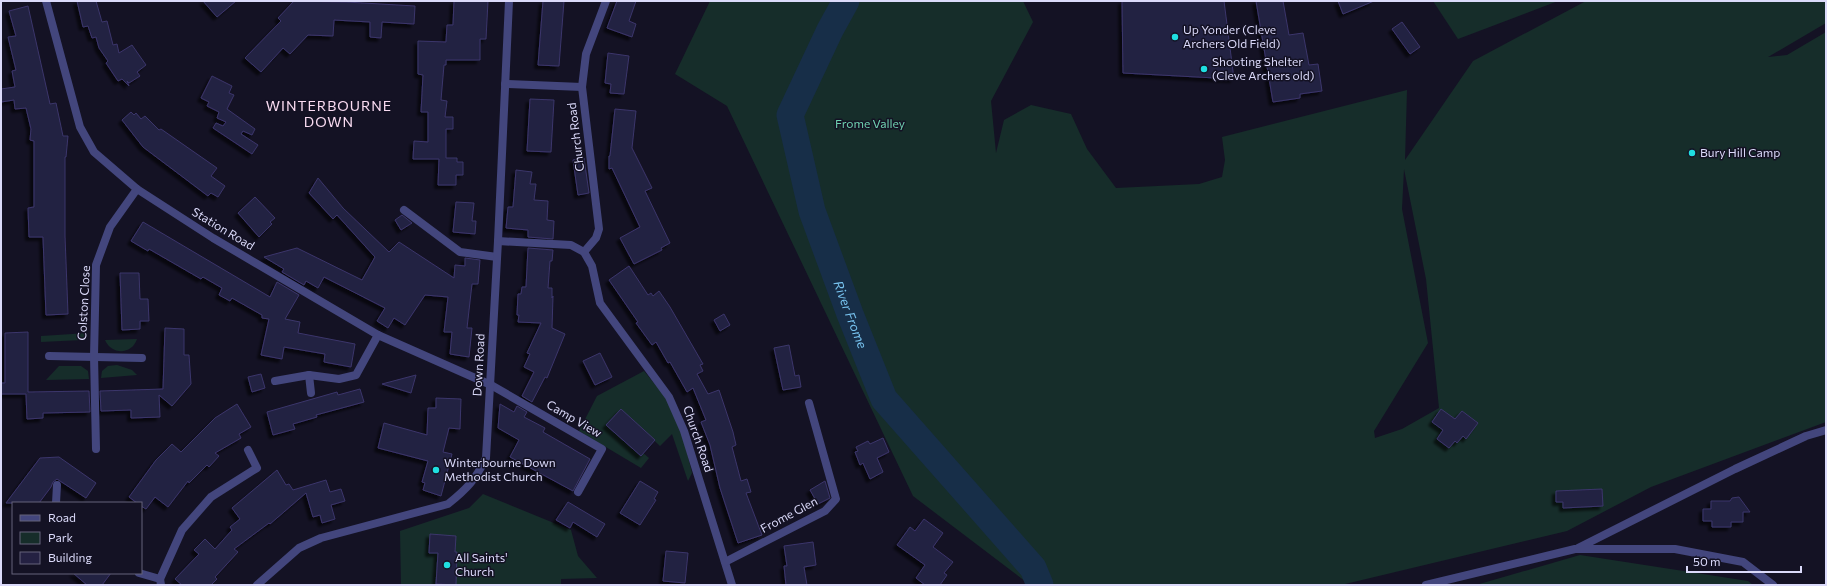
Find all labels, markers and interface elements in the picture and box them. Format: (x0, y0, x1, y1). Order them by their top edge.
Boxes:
place label: Up Yonder (Cleve Archers Old Field) (1183, 22, 1280, 50)
marker: Up Yonder (Cleve Archers Old Field) (1170, 32, 1180, 42)
place label: Shooting Shelter (Cleve Archers old) (1212, 54, 1314, 82)
marker: Shooting Shelter (Cleve Archers old) (1199, 64, 1209, 74)
district label: WINTERBOURNE DOWN (266, 97, 392, 130)
street label: Church Road (564, 102, 586, 172)
park label: Frome Valley (835, 116, 905, 130)
place label: Bury Hill Camp (1700, 145, 1780, 159)
marker: Bury Hill Camp (1687, 148, 1697, 158)
street label: Station Road (190, 204, 257, 252)
street label: Colston Close (74, 265, 92, 341)
water label: River Frome (830, 278, 871, 351)
street label: Down Road (469, 333, 487, 397)
street label: Camp View (544, 397, 605, 440)
street label: Church Road (681, 404, 717, 474)
place label: Winterbourne Down Methodist Church (444, 455, 556, 483)
marker: Winterbourne Down Methodist Church (431, 465, 441, 475)
street label: Frome Glen (758, 493, 819, 535)
legend (12, 502, 142, 574)
text: Road (48, 510, 76, 524)
text: Park (48, 530, 74, 544)
scale bar (1687, 548, 1801, 574)
text: Building (48, 550, 92, 564)
place label: All Saints' Church (455, 550, 508, 578)
text: 50 m (1693, 554, 1721, 568)
marker: All Saints' Church (442, 560, 452, 570)

